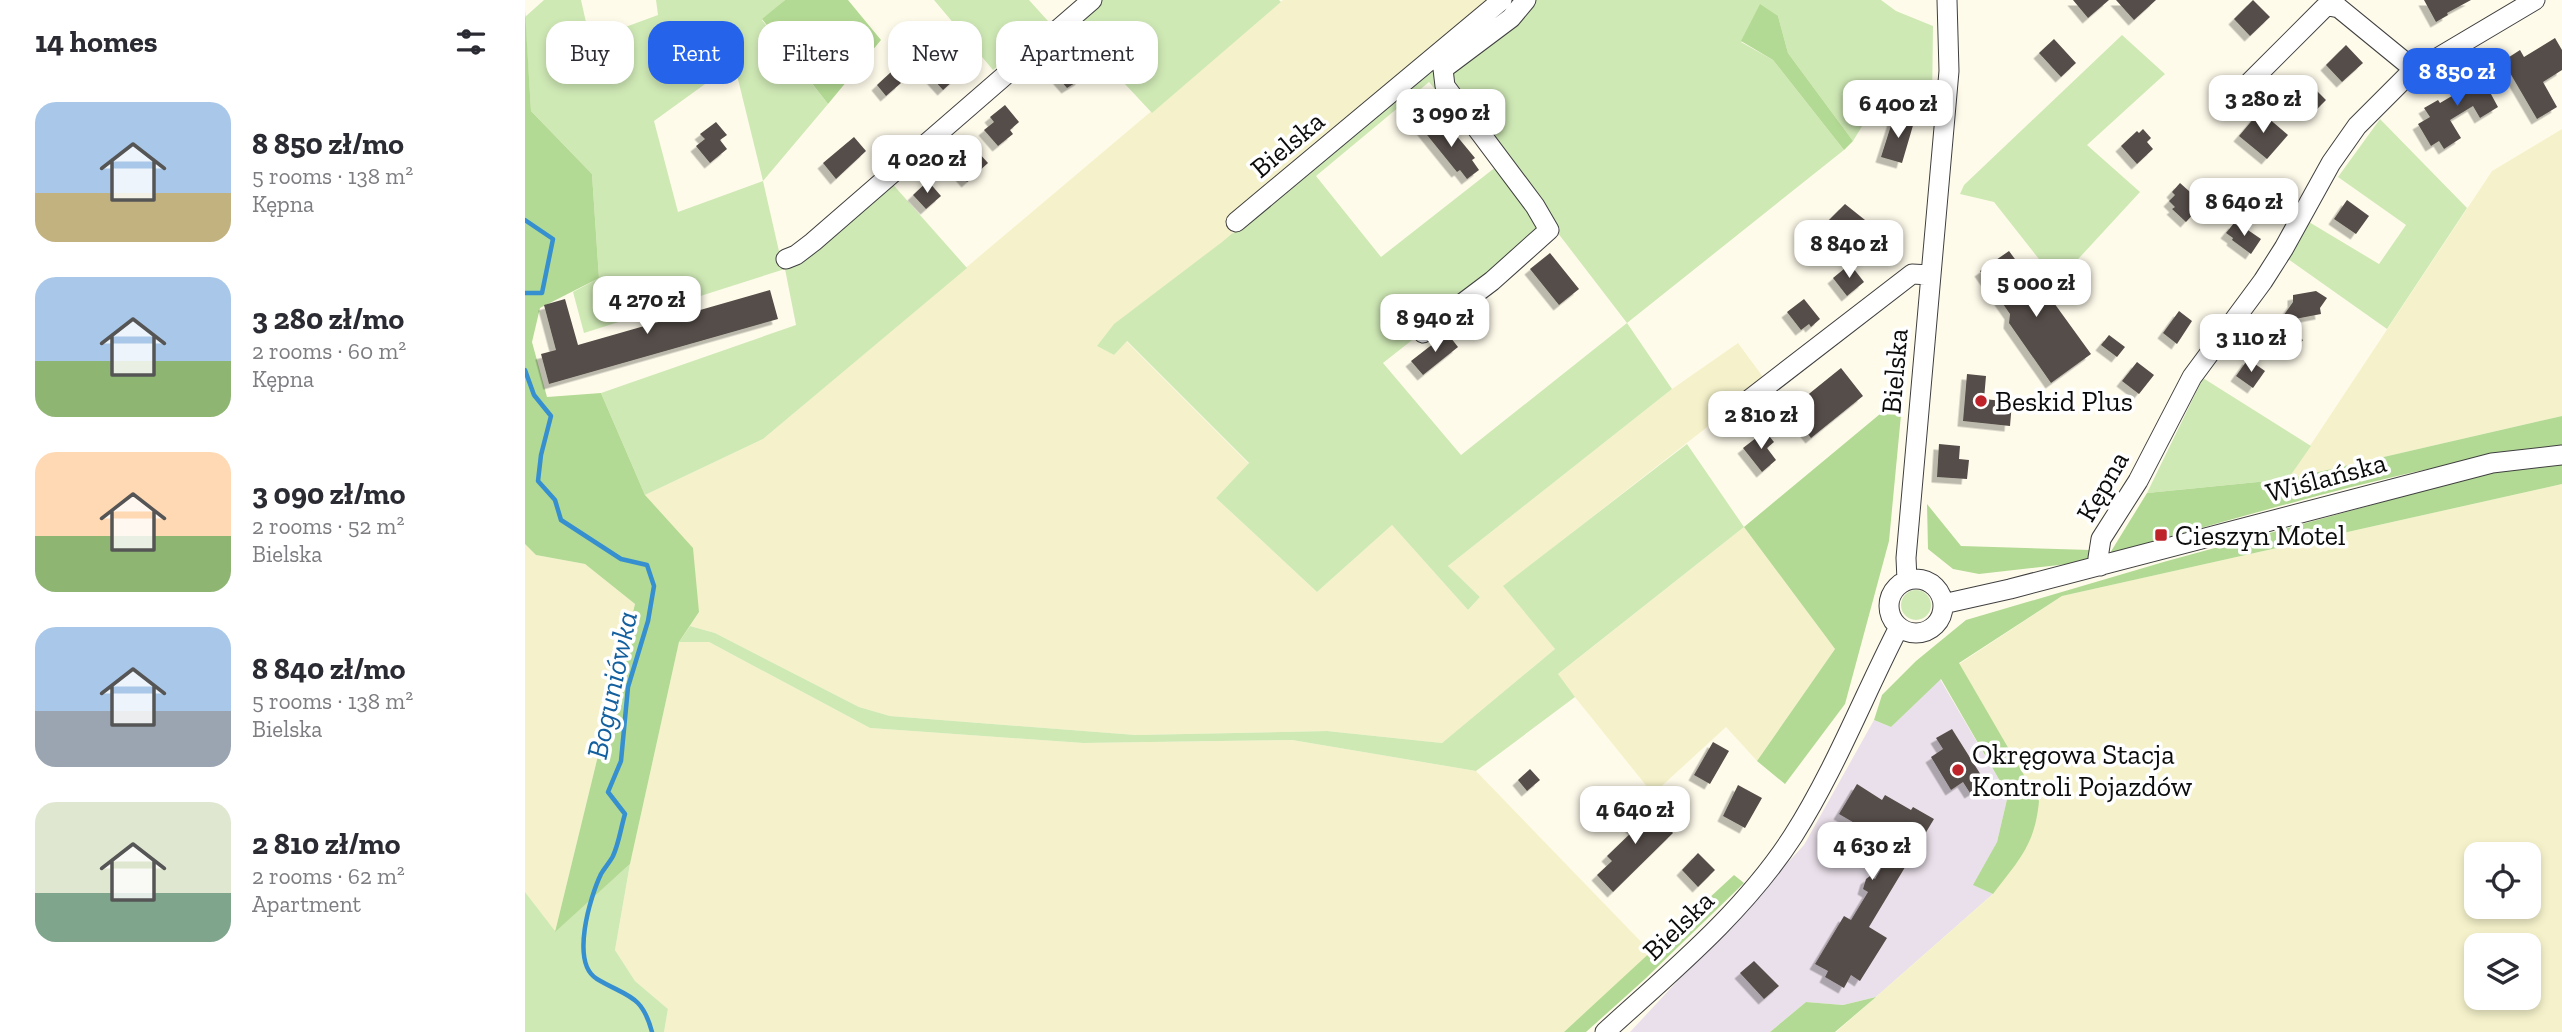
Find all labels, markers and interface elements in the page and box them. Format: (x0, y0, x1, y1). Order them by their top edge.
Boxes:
chip: Buy (546, 21, 634, 84)
chip: Rent (648, 21, 744, 84)
chip: Filters (758, 21, 874, 84)
chip: New (888, 21, 982, 84)
chip: Apartment (996, 21, 1158, 84)
icon: filters (452, 23, 490, 61)
text: 14 homes (35, 24, 158, 60)
pin: 8 850 zł (2385, 48, 2529, 108)
text: 8 850 zł (2419, 57, 2495, 85)
pin: 3 280 zł (2191, 76, 2335, 135)
pin: 6 400 zł (1826, 80, 1970, 140)
text: 3 280 zł (2225, 84, 2301, 112)
text: 6 400 zł (1859, 89, 1937, 117)
pin: 3 090 zł (1379, 90, 1523, 149)
text: 3 090 zł (1412, 98, 1490, 126)
street label: Bielska (1244, 104, 1331, 185)
text: 8 850 zł/mo (252, 126, 404, 162)
icon: home (91, 130, 175, 214)
pin: 4 020 zł (855, 136, 999, 195)
text: 4 020 zł (888, 144, 966, 172)
text: 5 rooms · 138 m² (252, 162, 413, 190)
pin: 8 640 zł (2172, 178, 2316, 238)
text: 8 640 zł (2205, 187, 2283, 215)
text: Kępna (252, 190, 314, 218)
pin: 8 840 zł (1777, 220, 1921, 280)
text: 8 840 zł (1810, 229, 1888, 257)
pin: 5 000 zł (1964, 260, 2108, 319)
text: 5 000 zł (1997, 268, 2075, 296)
pin: 4 270 zł (575, 276, 719, 336)
text: 4 270 zł (609, 285, 685, 313)
pin: 8 940 zł (1363, 294, 1507, 354)
text: 3 280 zł/mo (252, 301, 404, 337)
text: 8 940 zł (1396, 303, 1474, 331)
icon: home (91, 305, 175, 389)
pin: 3 110 zł (2179, 314, 2323, 374)
text: 3 110 zł (2216, 323, 2286, 351)
street label: Bielska (1874, 326, 1915, 415)
text: 2 rooms · 60 m² (252, 337, 406, 365)
text: Kępna (252, 365, 314, 393)
place label: Beskid Plus (1995, 385, 2133, 418)
pin: 2 810 zł (1689, 392, 1833, 451)
marker: Beskid Plus (1973, 393, 1989, 409)
text: 2 810 zł (1724, 400, 1798, 428)
street label: Kępna (2069, 445, 2136, 527)
street label: Wiślańska (2262, 445, 2390, 509)
text: 3 090 zł/mo (252, 476, 405, 512)
icon: home (91, 480, 175, 564)
text: 2 rooms · 52 m² (252, 512, 404, 540)
place label: Cieszyn Motel (2175, 519, 2345, 552)
marker: Cieszyn Motel (2153, 527, 2169, 543)
text: Bielska (252, 540, 322, 568)
water label: Boguniówka (579, 608, 645, 762)
text: 8 840 zł/mo (252, 651, 405, 687)
icon: home (91, 655, 175, 739)
text: 5 rooms · 138 m² (252, 687, 413, 715)
text: Bielska (252, 715, 322, 743)
place label: Okręgowa Stacja Kontroli Pojazdów (1972, 738, 2193, 803)
marker: Okręgowa Stacja Kontroli Pojazdów (1950, 762, 1966, 778)
pin: 4 640 zł (1563, 786, 1707, 846)
text: 4 640 zł (1596, 795, 1674, 823)
pin: 4 630 zł (1800, 822, 1944, 882)
text: 2 810 zł/mo (252, 826, 400, 862)
icon: home (91, 830, 175, 914)
text: 4 630 zł (1833, 831, 1911, 859)
map controls (2464, 842, 2541, 1010)
button: locate (2464, 842, 2541, 919)
text: 2 rooms · 62 m² (252, 862, 405, 890)
street label: Bielska (1636, 883, 1721, 967)
text: Apartment (252, 890, 361, 918)
button: layers (2464, 933, 2541, 1010)

